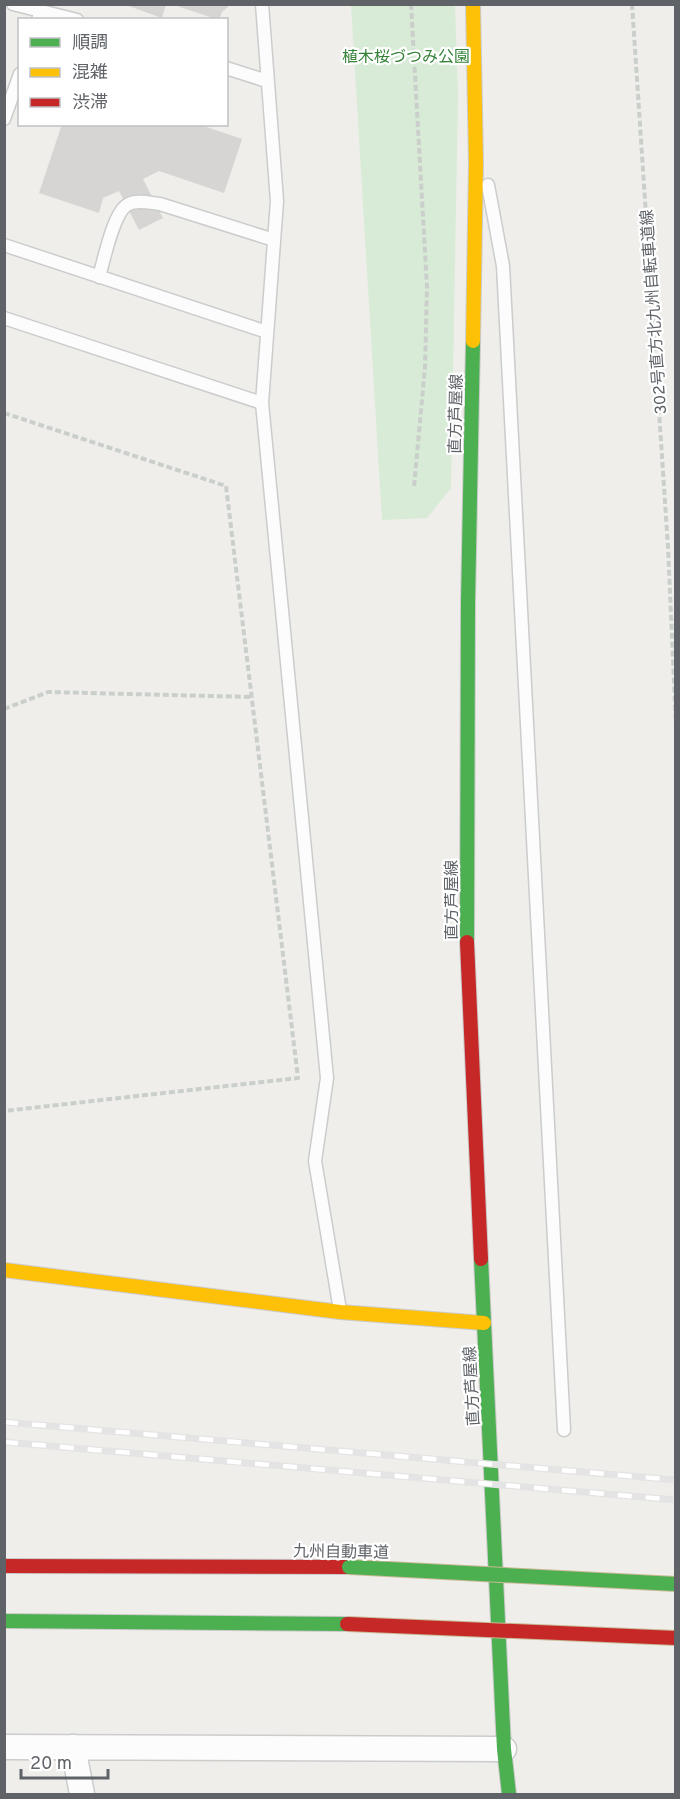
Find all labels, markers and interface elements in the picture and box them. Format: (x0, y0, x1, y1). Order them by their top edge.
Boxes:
legend (18, 18, 228, 126)
text: 順調 (72, 32, 108, 55)
park label: 植木桜づつみ公園 (342, 48, 470, 68)
text: 混雑 (72, 62, 108, 85)
text: 渋滞 (72, 92, 108, 115)
street label: 302号直方北九州自転車道線 (638, 209, 672, 415)
street label: 直方芦屋線 (446, 374, 468, 454)
street label: 直方芦屋線 (443, 860, 463, 940)
street label: 直方芦屋線 (461, 1345, 485, 1426)
street label: 九州自動車道 (293, 1542, 389, 1564)
scale bar (21, 1742, 108, 1780)
text: 20 m (30, 1753, 72, 1776)

